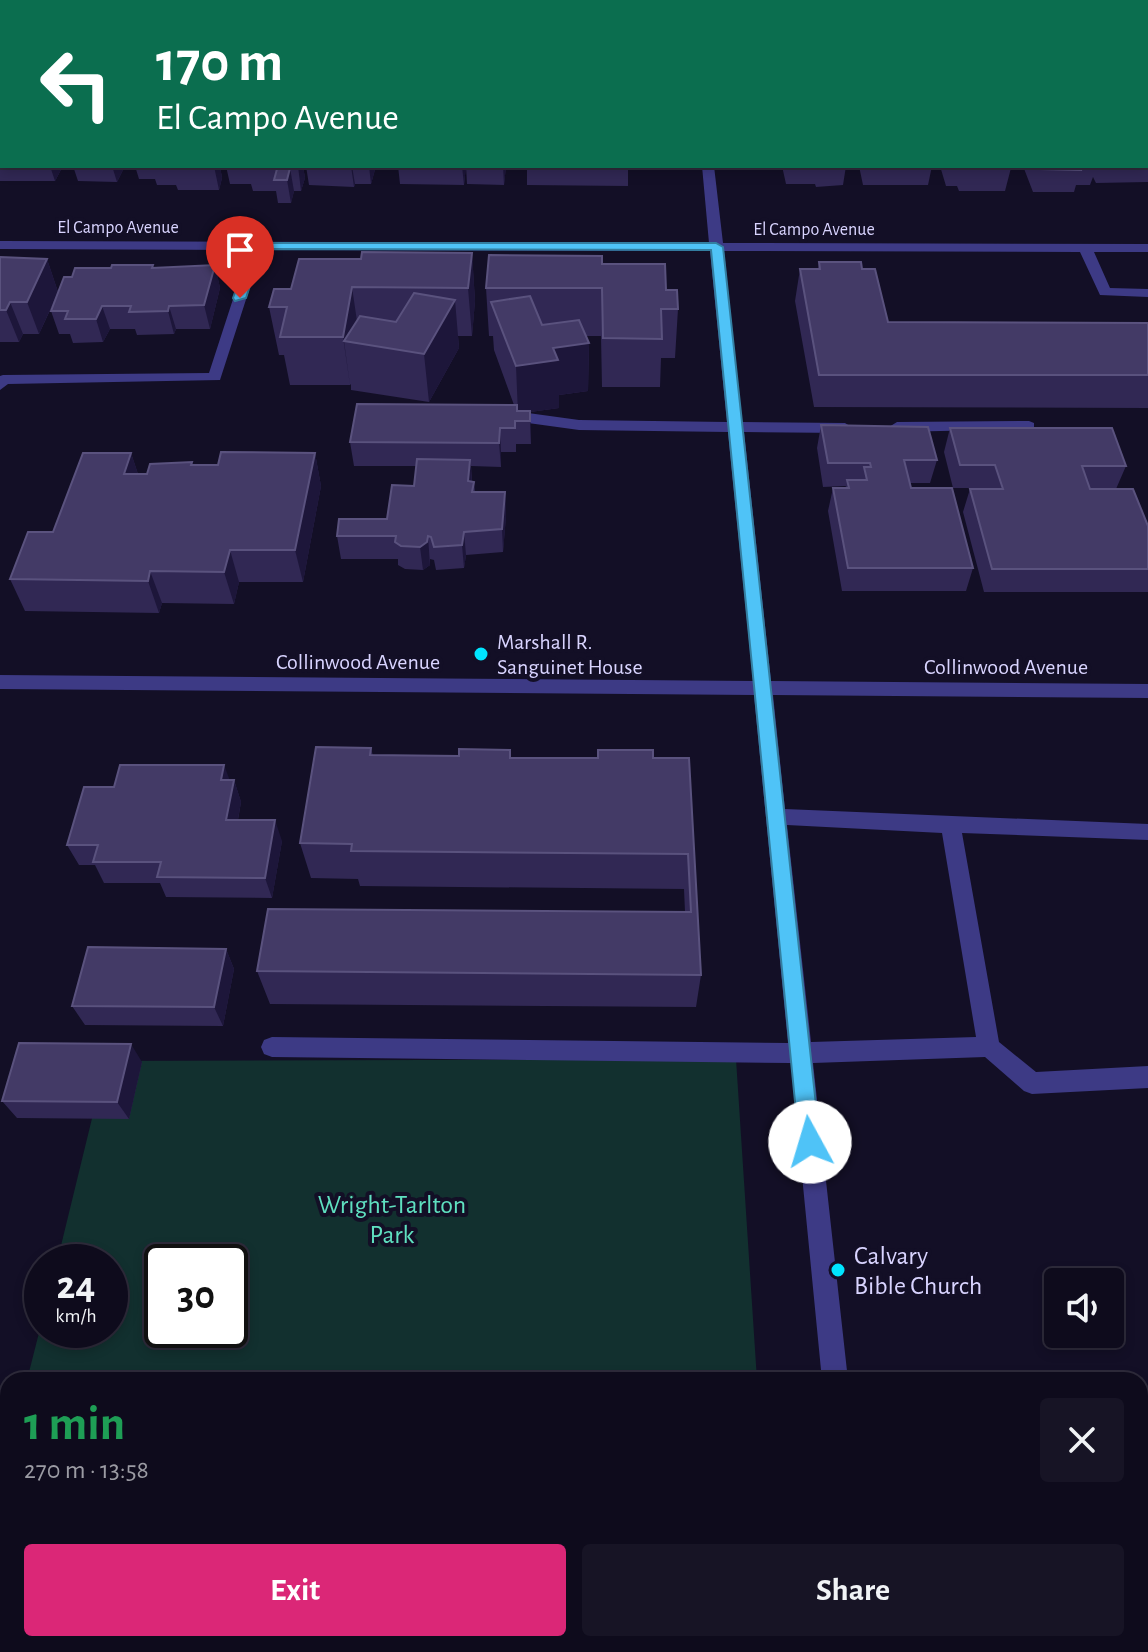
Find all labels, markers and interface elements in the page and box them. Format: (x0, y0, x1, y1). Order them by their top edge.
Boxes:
icon: left (24, 32, 128, 136)
text: 170 m (156, 35, 283, 91)
text: El Campo Avenue (156, 100, 399, 136)
pin (206, 216, 274, 298)
street label: El Campo Avenue (57, 219, 179, 237)
street label: El Campo Avenue (753, 221, 875, 239)
icon: arrive (218, 228, 262, 272)
place label: Marshall R. Sanguinet House (497, 631, 643, 678)
marker: Marshall R. Sanguinet House (472, 645, 490, 663)
street label: Collinwood Avenue (276, 651, 440, 673)
street label: Collinwood Avenue (924, 656, 1088, 678)
position arrow (768, 1100, 852, 1184)
park label: Wright-Tarlton Park (318, 1192, 466, 1248)
place label: Calvary Bible Church (854, 1243, 982, 1299)
speed limit sign: 30 (144, 1244, 248, 1348)
marker: Calvary Bible Church (829, 1261, 847, 1279)
text: 24 (57, 1266, 95, 1306)
map controls (1044, 1268, 1124, 1348)
button: sound (1044, 1268, 1124, 1348)
text: km/h (55, 1306, 97, 1326)
button: close (1040, 1398, 1124, 1482)
text: 1 min (24, 1401, 125, 1449)
text: 270 m · 13:58 (24, 1457, 149, 1483)
button: Exit (24, 1544, 566, 1636)
button: Share (582, 1544, 1124, 1636)

